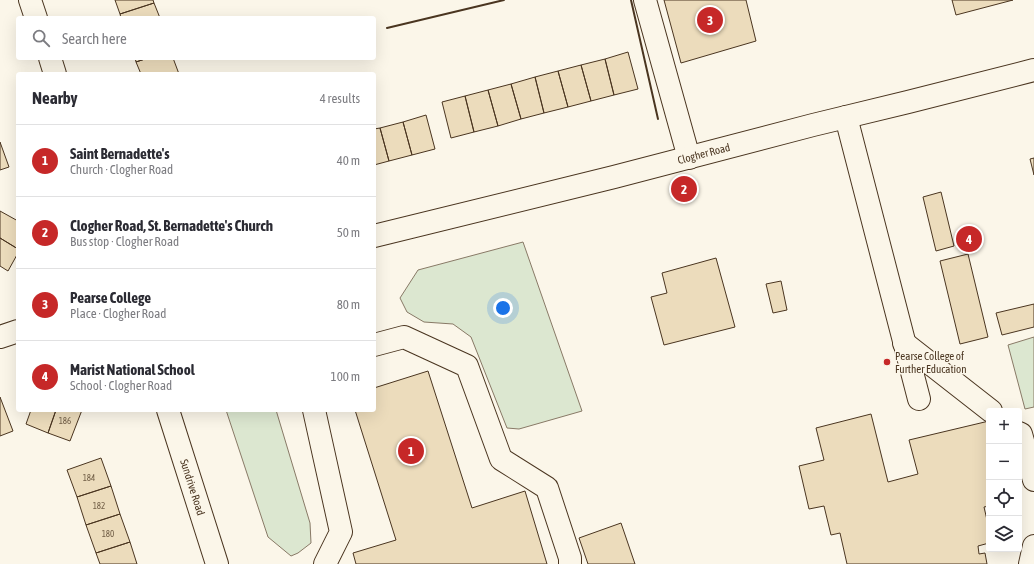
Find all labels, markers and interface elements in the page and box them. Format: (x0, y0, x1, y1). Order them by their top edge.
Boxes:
pin: 3 (697, 5, 723, 35)
search box (16, 16, 376, 60)
icon: search (30, 27, 52, 49)
text: Search here (62, 30, 127, 47)
text: Nearby (32, 88, 78, 108)
text: 4 results (320, 91, 360, 106)
street label: Clogher Road (676, 141, 731, 166)
text: Saint Bernadette's (70, 145, 170, 162)
text: 1 (42, 153, 48, 168)
text: 40 m (337, 153, 360, 168)
text: Church · Clogher Road (70, 162, 173, 177)
pin: 2 (671, 174, 697, 204)
text: Clogher Road, St. Bernadette's Church (70, 217, 273, 234)
pin: 4 (956, 224, 982, 254)
text: 2 (42, 225, 48, 240)
text: 50 m (337, 225, 360, 240)
text: Bus stop · Clogher Road (70, 234, 179, 249)
text: Pearse College (70, 289, 151, 306)
text: 3 (42, 297, 48, 312)
text: 80 m (337, 297, 360, 312)
your location (493, 298, 513, 318)
text: Place · Clogher Road (70, 306, 166, 321)
place label: Pearse College of Further Education (895, 350, 967, 375)
marker: Pearse College of Further Education (882, 357, 892, 367)
text: Marist National School (70, 361, 195, 378)
text: 4 (42, 369, 48, 384)
text: 100 m (331, 369, 360, 384)
text: School · Clogher Road (70, 378, 172, 393)
map controls (986, 408, 1022, 552)
button: + (986, 408, 1022, 444)
house number: 186 (59, 416, 71, 426)
pin: 1 (398, 436, 424, 466)
button: − (986, 444, 1022, 480)
street label: Sundrive Road (178, 458, 207, 517)
house number: 184 (83, 473, 95, 483)
button: locate (986, 480, 1022, 516)
house number: 182 (93, 501, 105, 511)
button: layers (986, 516, 1022, 552)
house number: 180 (102, 529, 114, 539)

